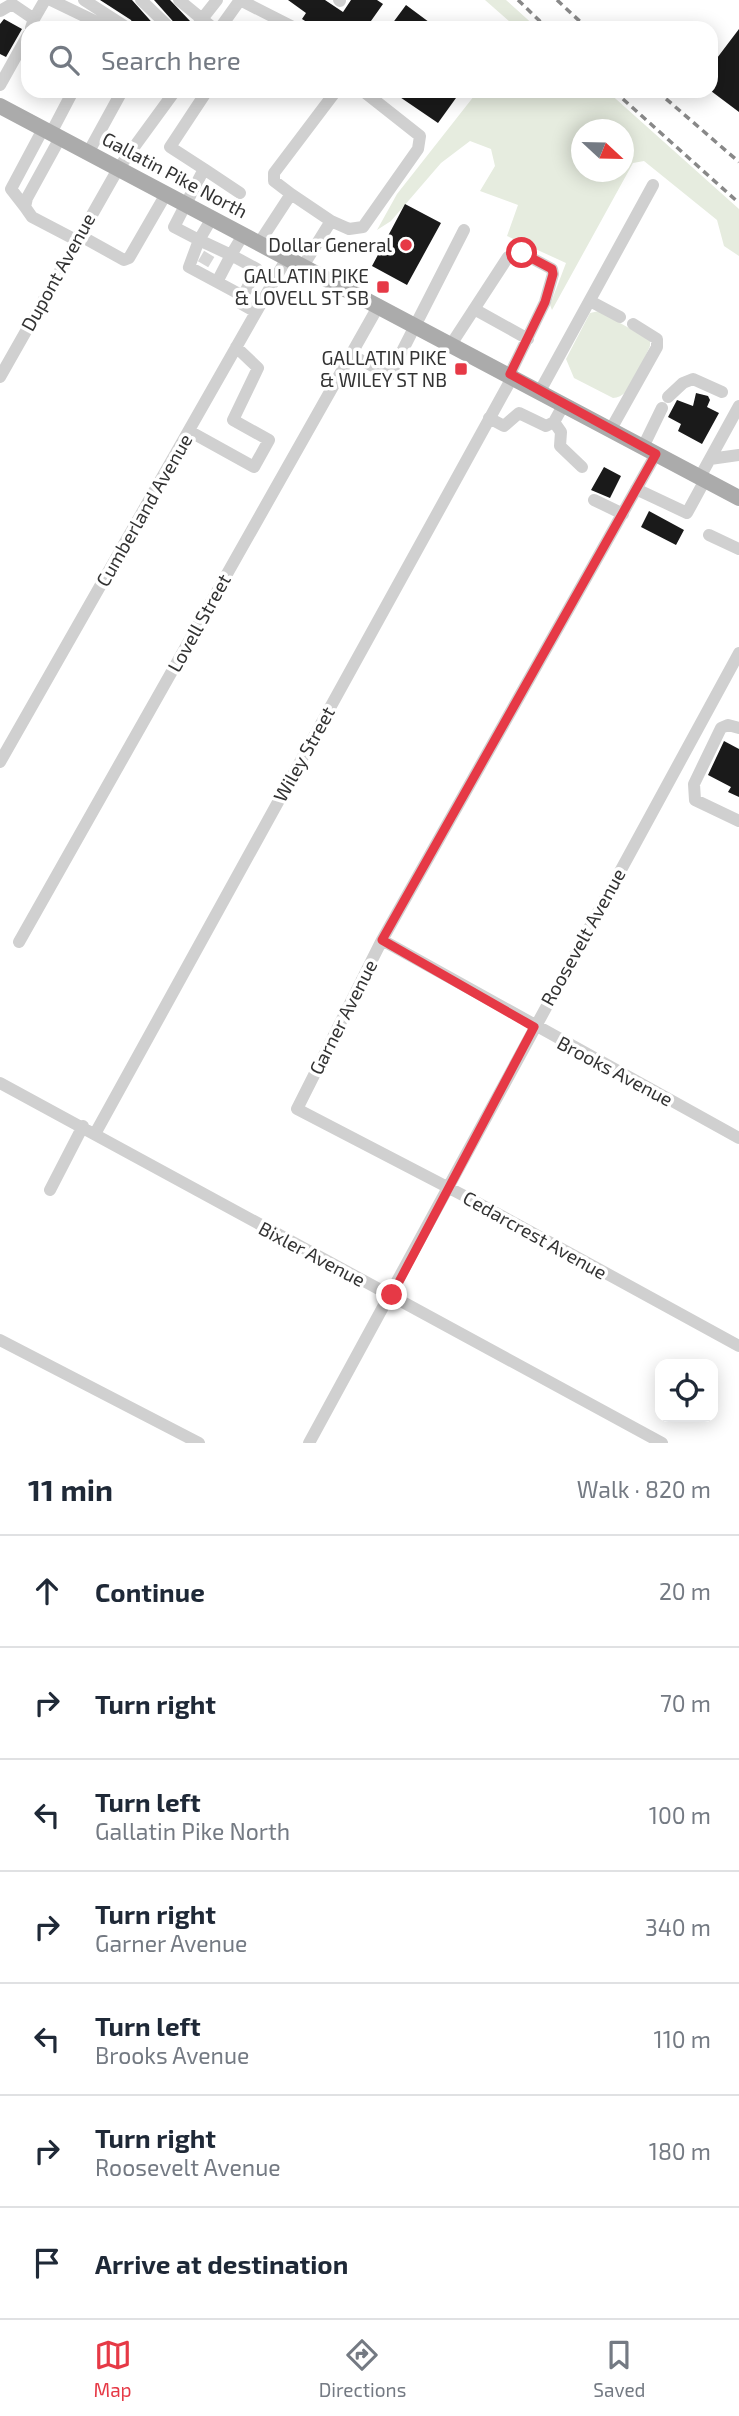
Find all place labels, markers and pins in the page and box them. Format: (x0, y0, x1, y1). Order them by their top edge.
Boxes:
place label: Dollar General (268, 233, 392, 256)
marker: Dollar General (398, 237, 414, 253)
place label: GALLATIN PIKE & LOVELL ST SB (235, 264, 369, 309)
marker: GALLATIN PIKE & LOVELL ST SB (375, 279, 391, 295)
place label: GALLATIN PIKE & WILEY ST NB (320, 346, 447, 391)
marker: GALLATIN PIKE & WILEY ST NB (453, 361, 469, 377)

